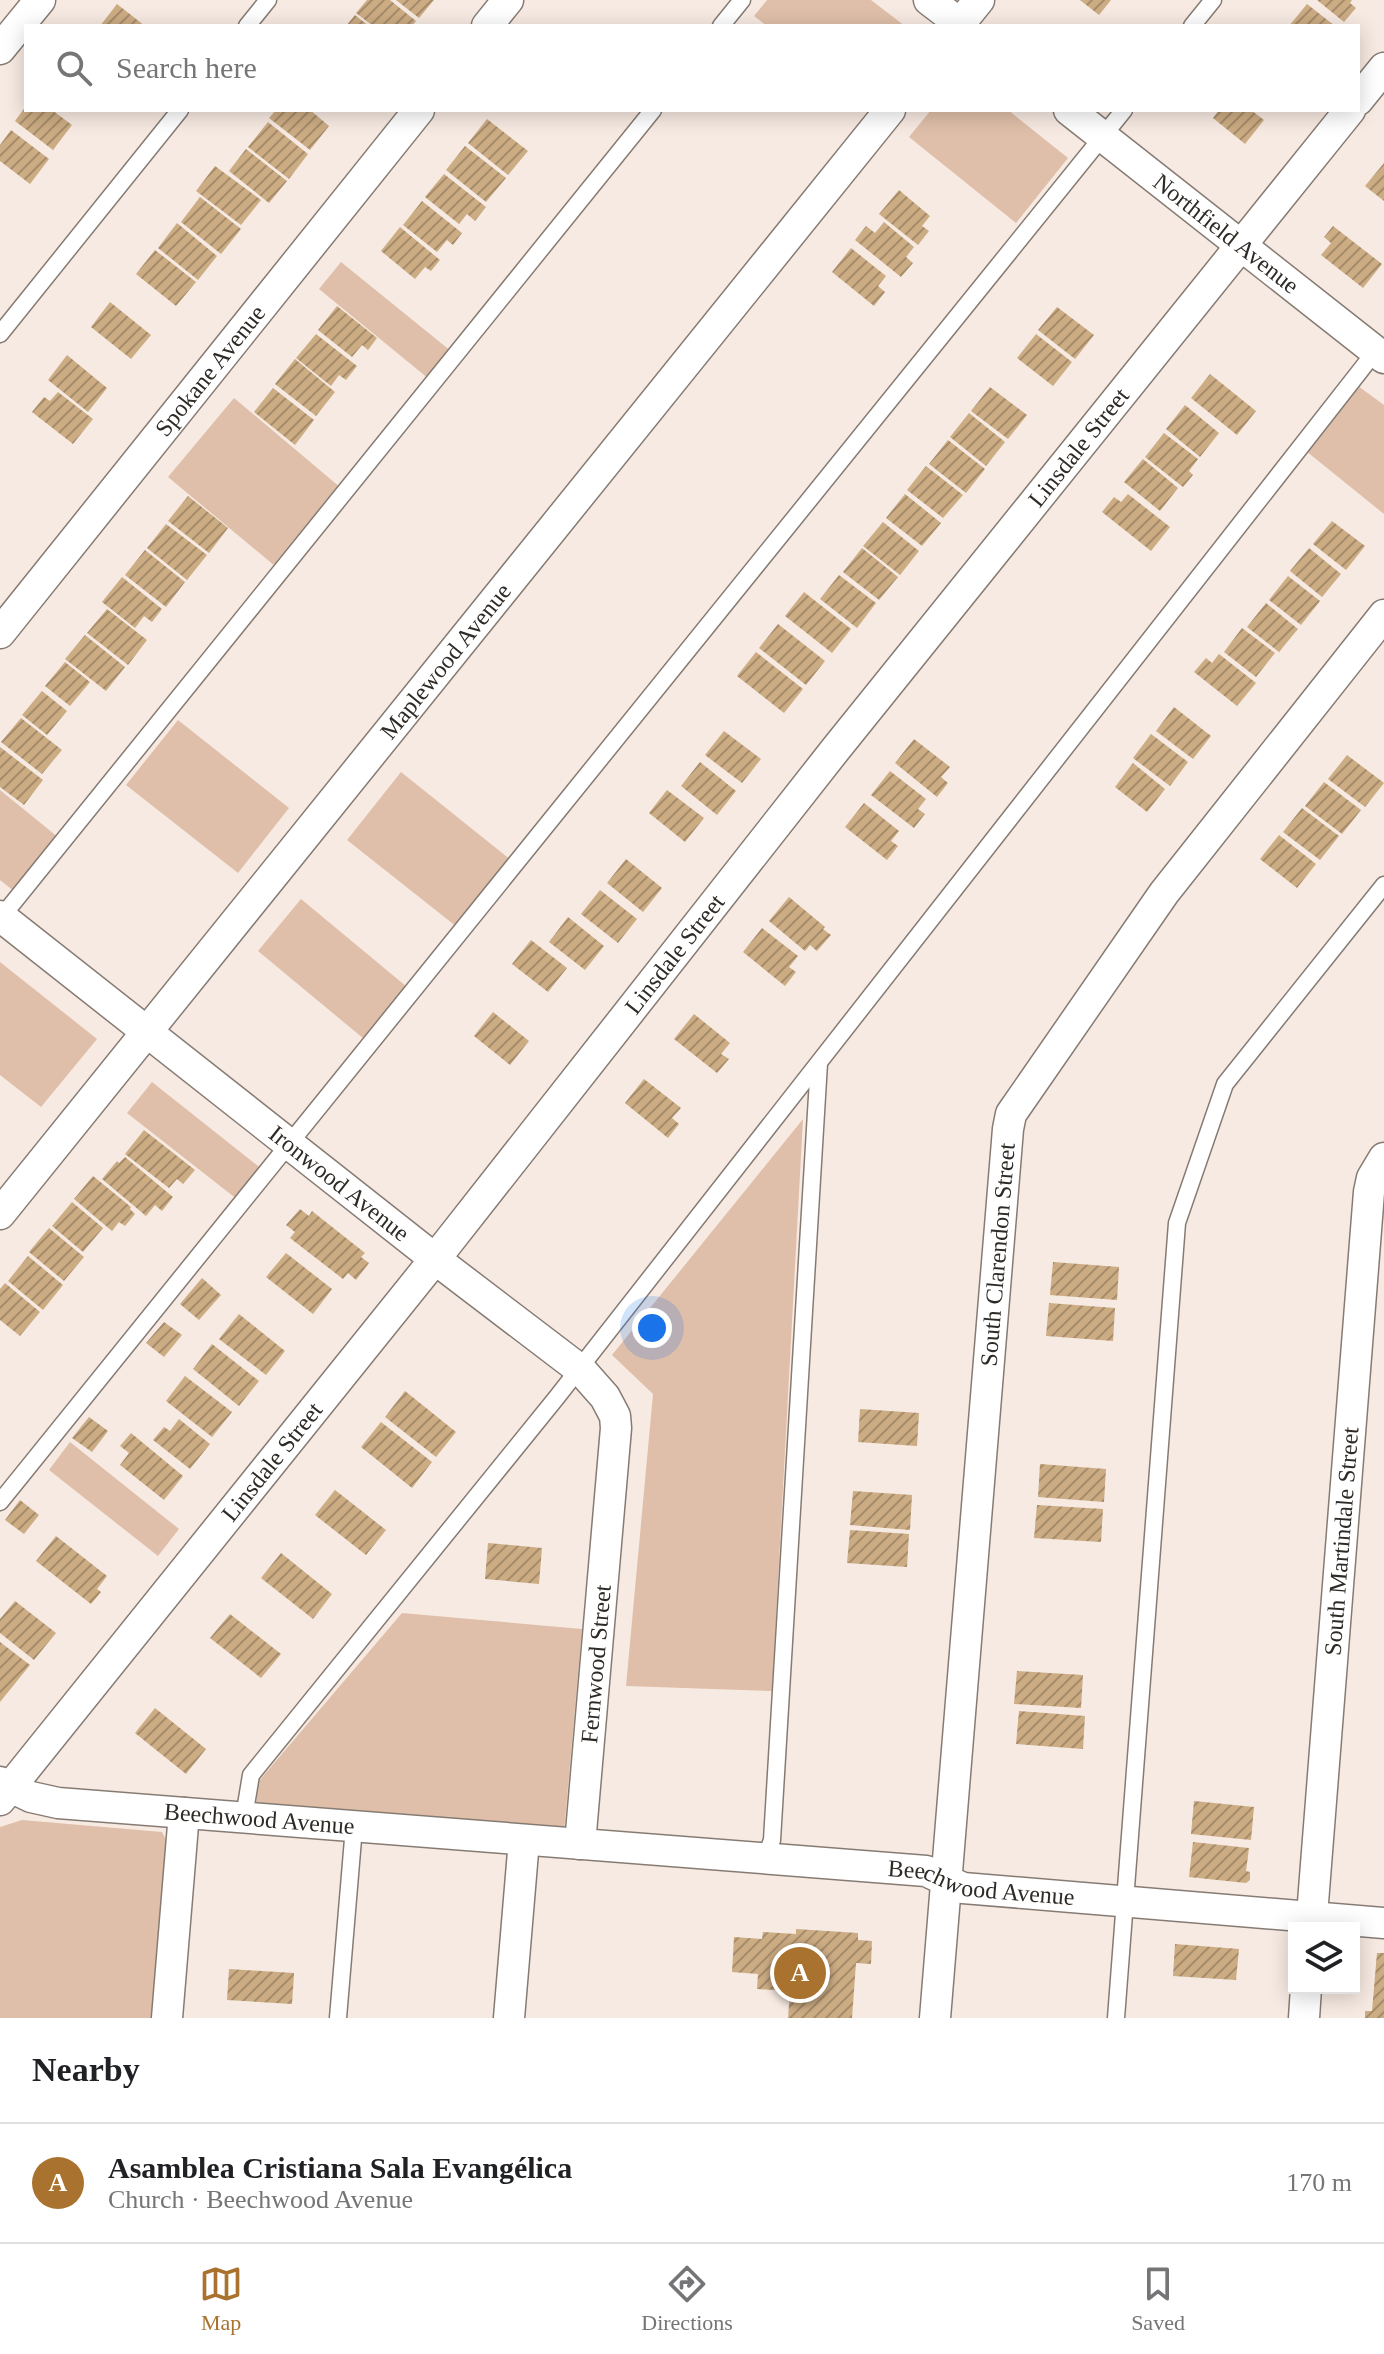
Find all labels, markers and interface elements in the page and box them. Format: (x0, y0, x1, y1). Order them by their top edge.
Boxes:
search box (24, 24, 1360, 112)
icon: search (52, 46, 96, 90)
text: Search here (116, 51, 257, 84)
street label: Northfield Avenue (1148, 169, 1304, 299)
street label: Spokane Avenue (150, 300, 270, 441)
street label: Linsdale Street (1023, 383, 1134, 512)
street label: Maplewood Avenue (375, 578, 516, 744)
street label: Linsdale Street (620, 889, 730, 1019)
street label: Ironwood Avenue (264, 1120, 414, 1247)
street label: South Clarendon Street (976, 1142, 1020, 1367)
your location (632, 1308, 672, 1348)
street label: Linsdale Street (216, 1397, 328, 1526)
street label: South Martindale Street (1320, 1426, 1363, 1657)
street label: Fernwood Street (576, 1583, 616, 1744)
street label: Beechwood Avenue (163, 1798, 355, 1839)
street label: Beechwood Avenue (887, 1855, 1076, 1910)
map controls (1288, 1922, 1360, 1994)
button: layers (1288, 1922, 1360, 1994)
pin: A (774, 1943, 826, 2003)
text: Nearby (32, 2051, 140, 2088)
text: Asamblea Cristiana Sala Evangélica (108, 2151, 572, 2184)
text: A (49, 2168, 67, 2197)
text: 170 m (1286, 2168, 1352, 2197)
text: Church · Beechwood Avenue (108, 2185, 413, 2214)
tab: Map (199, 2262, 243, 2336)
tab: Directions (641, 2262, 733, 2336)
tab: Saved (1131, 2262, 1185, 2336)

